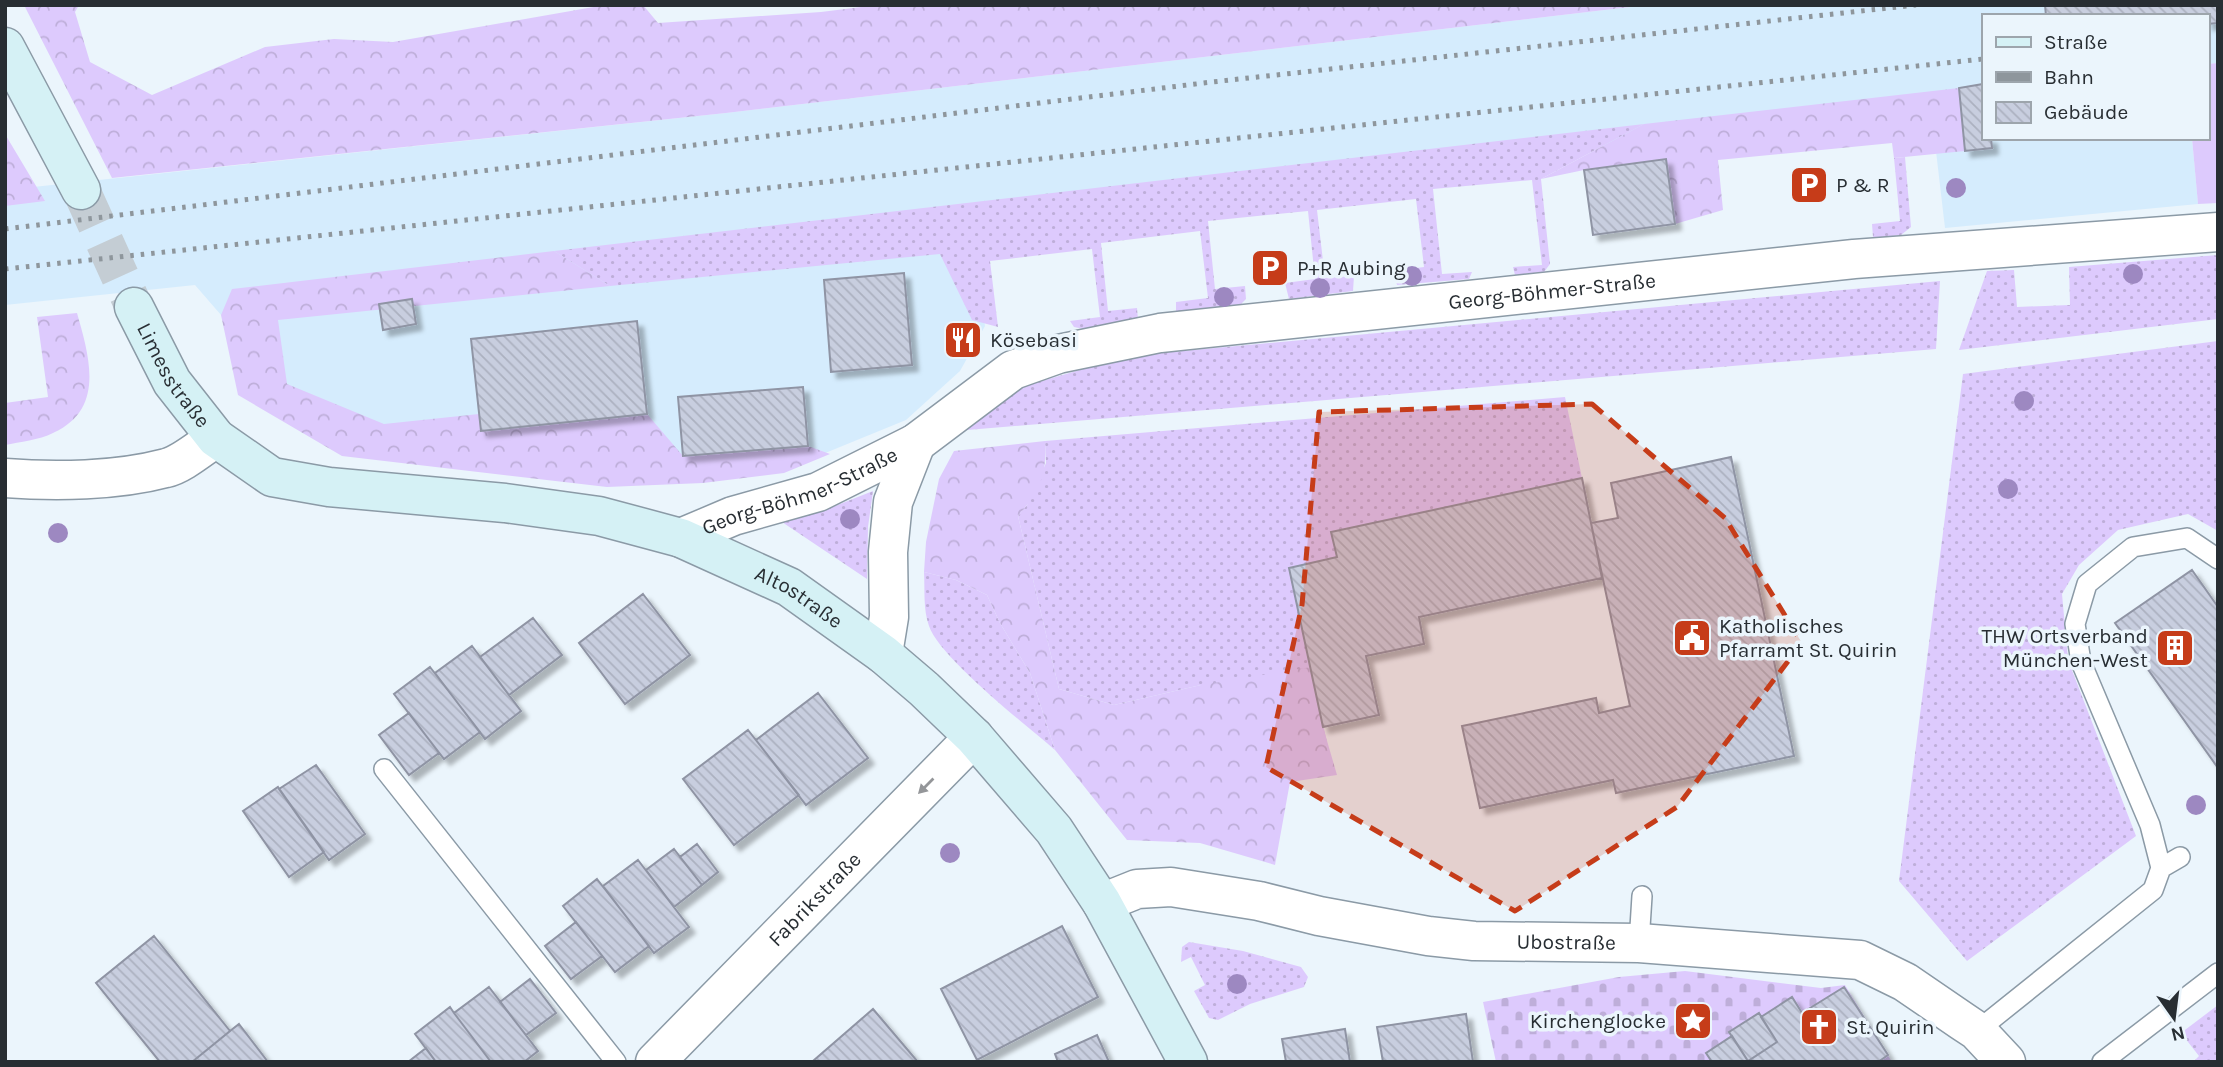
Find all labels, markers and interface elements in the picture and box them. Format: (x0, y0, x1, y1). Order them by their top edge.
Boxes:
legend (1982, 14, 2209, 140)
text: Straße (2044, 30, 2107, 54)
text: Bahn (2044, 65, 2094, 89)
text: Gebäude (2044, 100, 2128, 124)
parking icon: P & R (1788, 164, 1830, 206)
place label: P & R (1836, 173, 1890, 197)
parking icon: P+R Aubing (1249, 247, 1291, 289)
place label: P+R Aubing (1297, 256, 1406, 280)
street label: Georg-Böhmer-Straße (1447, 268, 1657, 314)
street label: Limesstraße (132, 319, 215, 432)
restaurant icon: Kösebasi (942, 319, 984, 361)
place label: Kösebasi (990, 328, 1077, 352)
street label: Georg-Böhmer-Straße (698, 442, 902, 540)
street label: Altostraße (751, 561, 847, 633)
place label: Katholisches Pfarramt St. Quirin (1719, 614, 1897, 662)
public building icon: Katholisches Pfarramt St. Quirin (1671, 617, 1713, 659)
place label: THW Ortsverband München-West (1982, 624, 2148, 672)
building icon: THW Ortsverband München-West (2154, 627, 2196, 669)
one-way arrow (918, 777, 934, 794)
street label: Fabrikstraße (763, 847, 866, 951)
street label: Ubostraße (1516, 930, 1616, 955)
north arrow (2139, 983, 2209, 1053)
place icon: Kirchenglocke (1672, 1000, 1714, 1042)
church icon: St. Quirin (1798, 1006, 1840, 1048)
place label: Kirchenglocke (1530, 1009, 1666, 1033)
place label: St. Quirin (1846, 1015, 1935, 1039)
text: N (2169, 1021, 2187, 1046)

